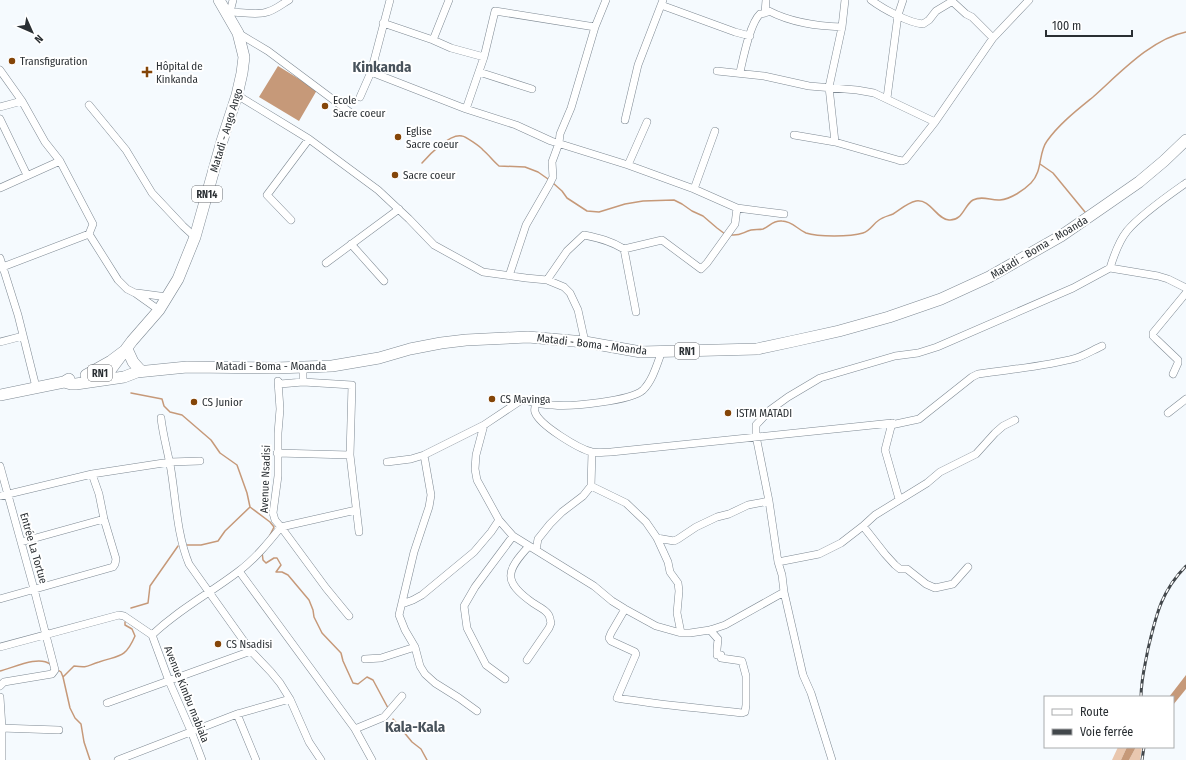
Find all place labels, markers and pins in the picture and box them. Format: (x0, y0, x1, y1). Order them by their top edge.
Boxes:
place label: Transfiguration (20, 55, 88, 68)
marker: Transfiguration (7, 56, 17, 66)
place label: Hôpital de Kinkanda (156, 60, 203, 86)
marker: Hôpital de Kinkanda (141, 66, 153, 78)
place label: Ecole Sacre coeur (333, 94, 386, 120)
marker: Ecole Sacre coeur (320, 101, 330, 111)
place label: Eglise Sacre coeur (406, 125, 459, 151)
marker: Eglise Sacre coeur (393, 132, 403, 142)
place label: Sacre coeur (403, 169, 456, 182)
marker: Sacre coeur (390, 170, 400, 180)
place label: CS Mavinga (500, 393, 550, 406)
marker: CS Mavinga (487, 394, 497, 404)
place label: CS Junior (202, 396, 243, 409)
marker: CS Junior (189, 397, 199, 407)
place label: ISTM MATADI (736, 407, 792, 420)
marker: ISTM MATADI (723, 408, 733, 418)
place label: CS Nsadisi (226, 638, 273, 651)
marker: CS Nsadisi (213, 639, 223, 649)

